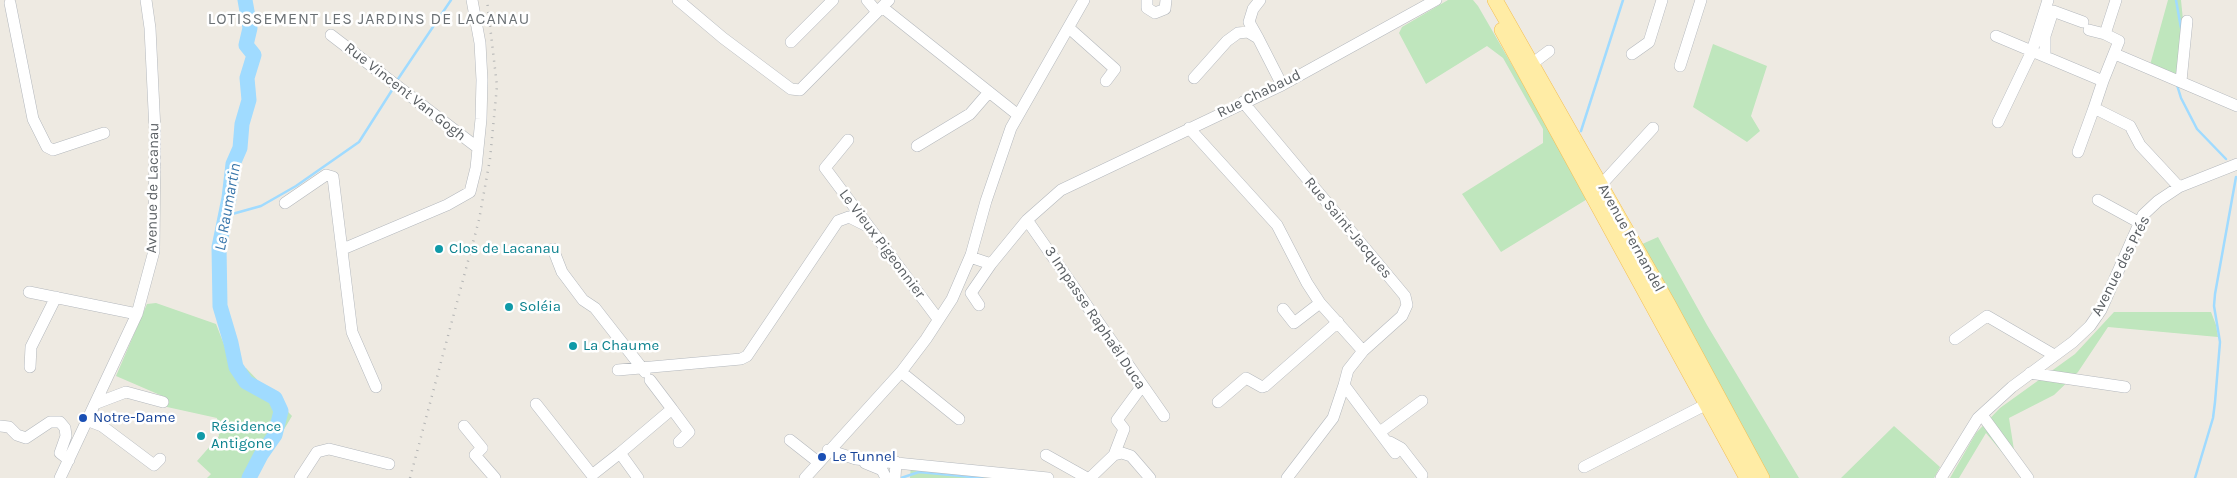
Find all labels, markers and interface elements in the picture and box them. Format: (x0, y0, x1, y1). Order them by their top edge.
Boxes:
district label: LOTISSEMENT LES JARDINS DE LACANAU (204, 9, 534, 29)
street label: Rue Vincent Van Gogh (341, 39, 469, 145)
street label: Rue Chabaud (1214, 66, 1304, 122)
street label: Avenue de Lacanau (143, 122, 163, 254)
water label: Le Raumartin (211, 162, 245, 252)
street label: Rue Saint-Jacques (1300, 174, 1396, 282)
street label: Avenue Fernandel (1594, 181, 1668, 295)
street label: Le Vieux Pigeonnier (835, 186, 929, 302)
street label: Avenue des Prés (2088, 213, 2154, 319)
place label: Clos de Lacanau (449, 240, 560, 258)
marker: Clos de Lacanau (433, 243, 445, 255)
street label: 3 Impasse Raphaël Duca (1040, 243, 1150, 393)
place label: Soléia (519, 298, 561, 316)
marker: Soléia (503, 301, 515, 313)
place label: La Chaume (583, 337, 659, 355)
marker: La Chaume (567, 340, 579, 352)
place label: Notre-Dame (93, 409, 175, 427)
marker: Notre-Dame (77, 412, 89, 424)
place label: Résidence Antigone (211, 418, 281, 453)
marker: Résidence Antigone (195, 430, 207, 442)
place label: Le Tunnel (832, 448, 896, 466)
marker: Le Tunnel (816, 451, 828, 463)

